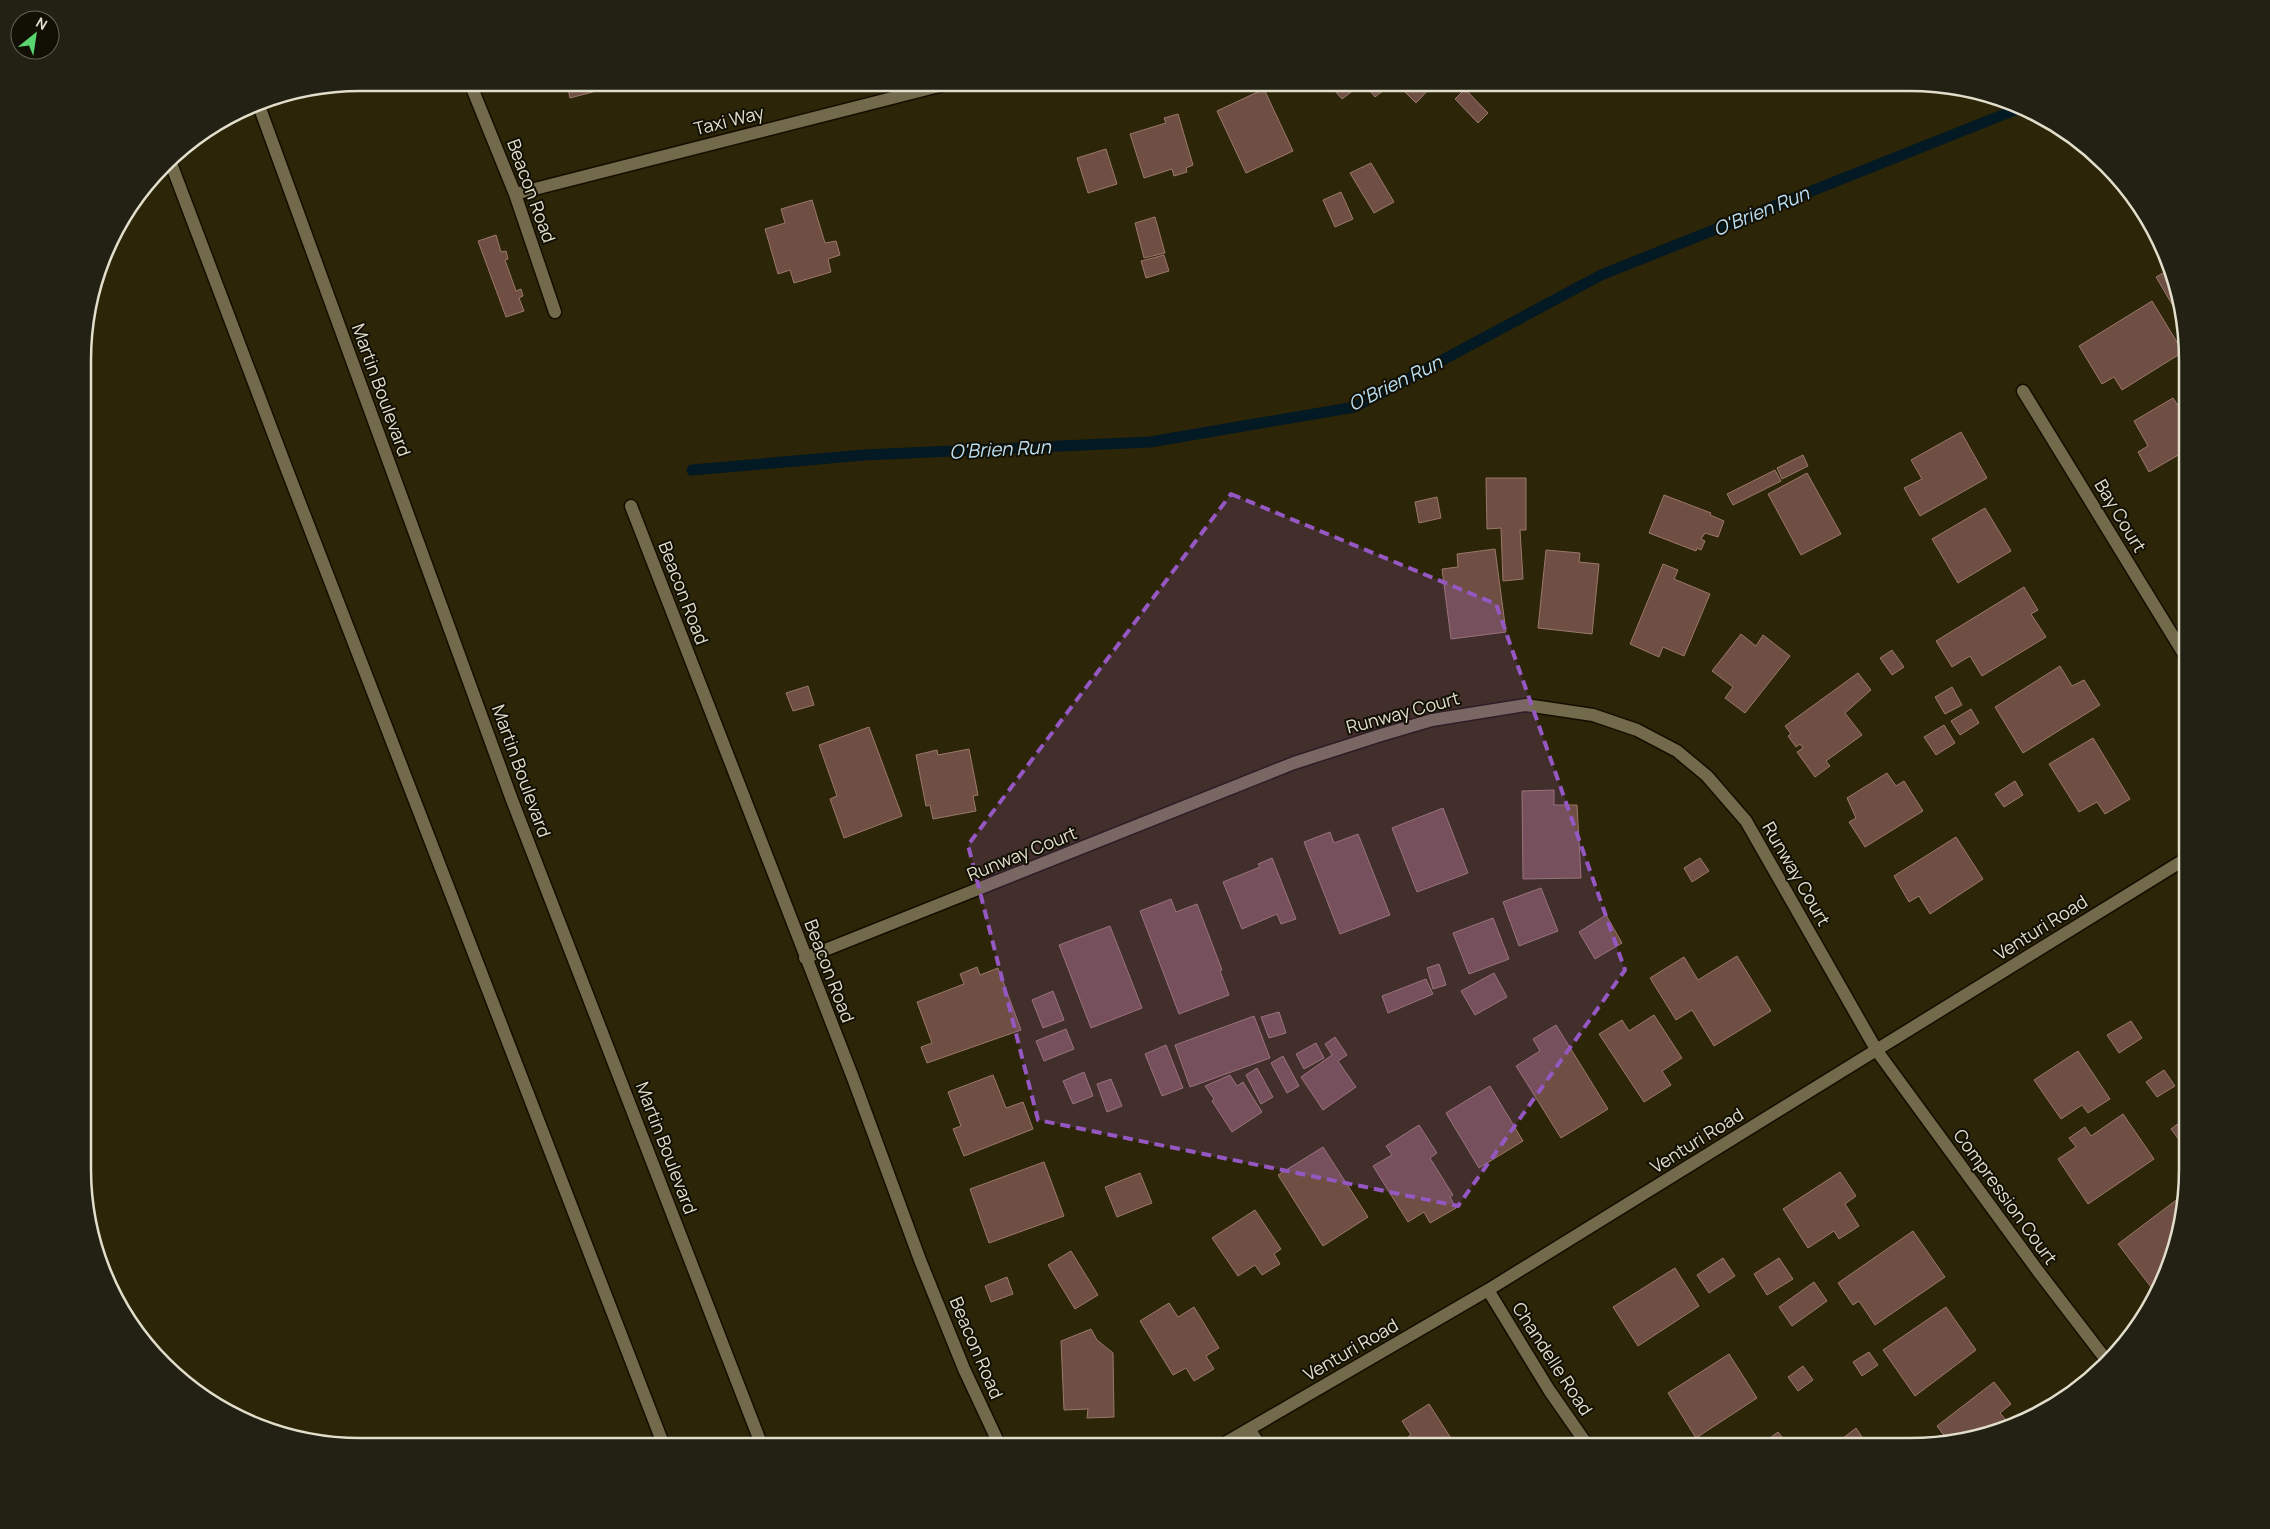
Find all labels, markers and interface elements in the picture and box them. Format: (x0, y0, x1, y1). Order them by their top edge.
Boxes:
north arrow (10, 10, 60, 60)
text: N (33, 13, 51, 34)
street label: Taxi Way (691, 100, 767, 140)
street label: Beacon Road (502, 135, 562, 246)
water label: O'Brien Run (1709, 180, 1813, 242)
street label: Martin Boulevard (347, 320, 417, 459)
water label: O'Brien Run (1344, 349, 1447, 417)
water label: O'Brien Run (949, 433, 1052, 465)
street label: Bay Court (2090, 474, 2152, 557)
street label: Beacon Road (653, 538, 715, 648)
street label: Runway Court (1343, 685, 1462, 739)
street label: Martin Boulevard (487, 701, 557, 840)
street label: Runway Court (1757, 817, 1836, 930)
street label: Runway Court (963, 820, 1080, 886)
street label: Venturi Road (1989, 889, 2092, 965)
street label: Beacon Road (799, 916, 861, 1026)
street label: Martin Boulevard (631, 1078, 703, 1217)
street label: Venturi Road (1645, 1102, 1748, 1178)
street label: Compression Court (1948, 1124, 2063, 1269)
street label: Beacon Road (945, 1293, 1009, 1402)
street label: Chandelle Road (1507, 1297, 1598, 1420)
street label: Venturi Road (1299, 1312, 1402, 1386)

